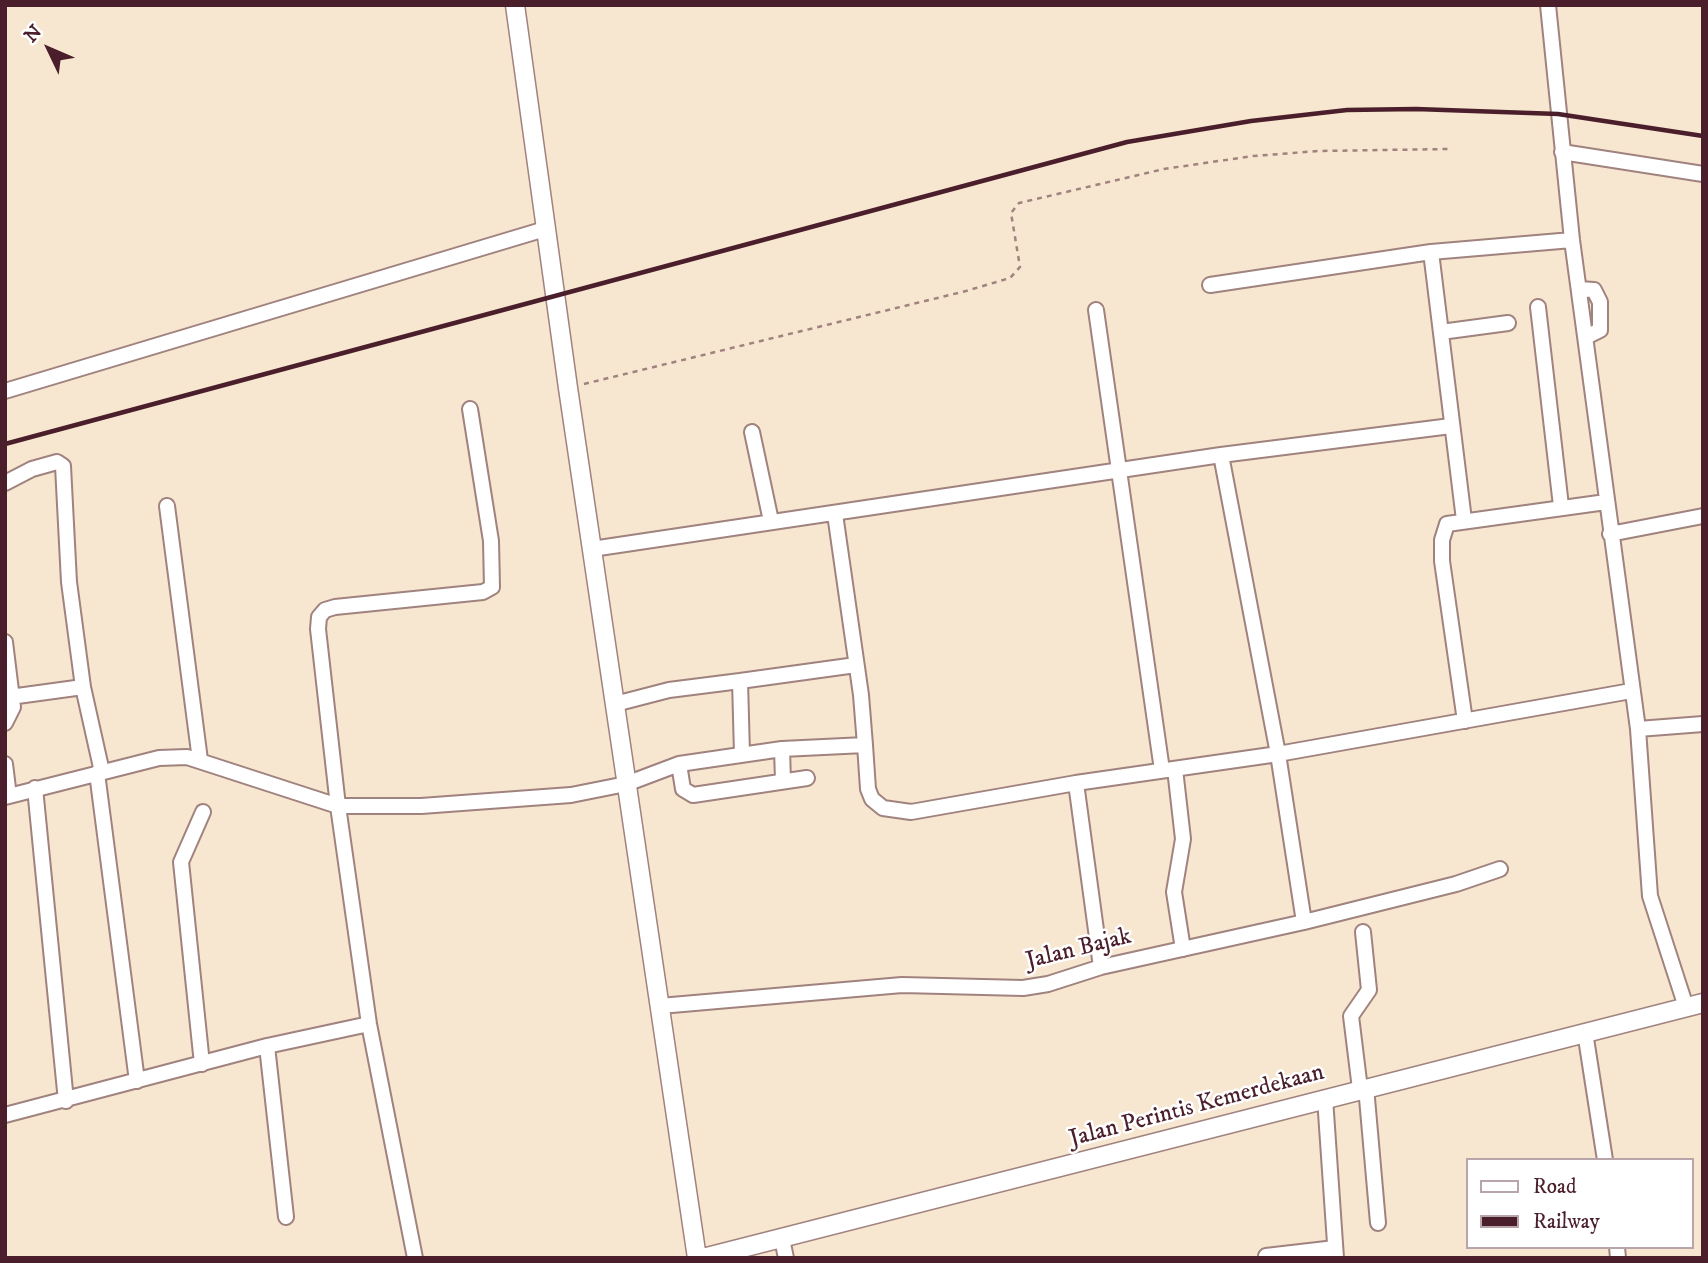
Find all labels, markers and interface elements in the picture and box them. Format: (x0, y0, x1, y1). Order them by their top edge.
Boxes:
north arrow (14, 14, 84, 84)
text: N (20, 20, 47, 48)
street label: Jalan Bajak (1023, 923, 1135, 977)
street label: Jalan Perintis Kemerdekaan (1067, 1059, 1327, 1155)
legend (1466, 1158, 1694, 1249)
text: Road (1533, 1174, 1577, 1200)
text: Railway (1533, 1209, 1600, 1235)

